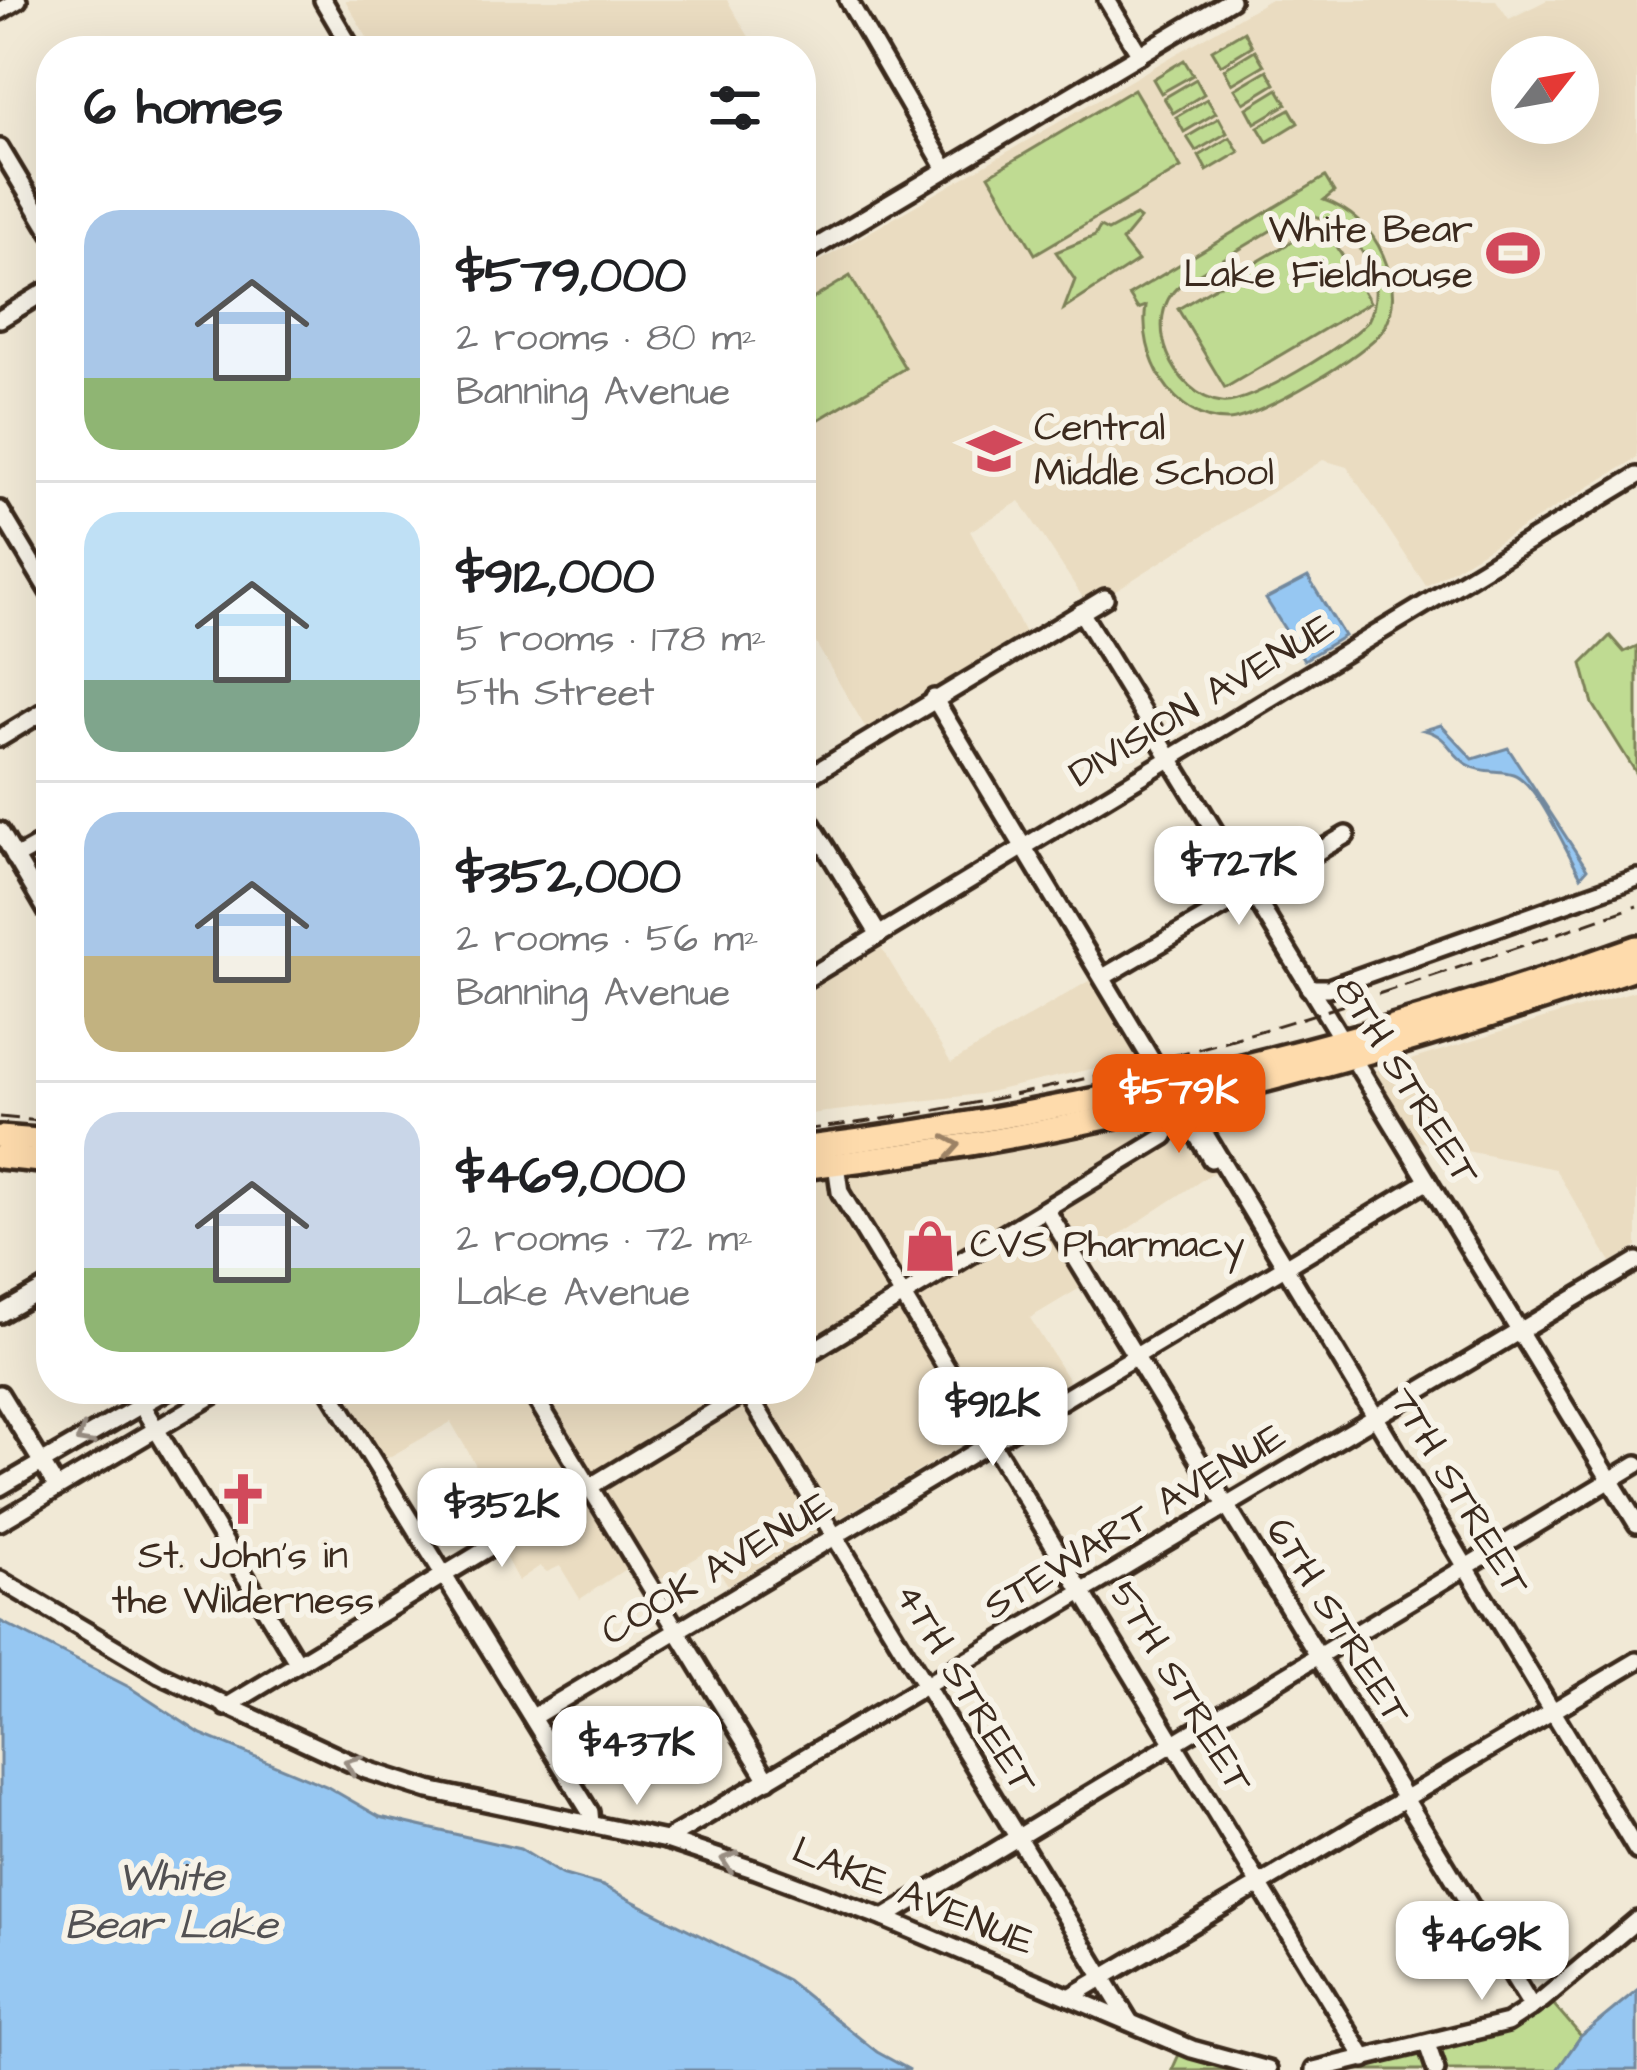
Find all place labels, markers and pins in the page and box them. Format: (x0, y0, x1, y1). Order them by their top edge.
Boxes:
place label: White Bear Lake Fieldhouse (1184, 204, 1473, 303)
sports icon: White Bear Lake Fieldhouse (1484, 224, 1542, 282)
place label: Central Middle School (1034, 402, 1274, 501)
school or university icon: Central Middle School (965, 422, 1023, 480)
pin: $727K (1155, 826, 1323, 928)
pin: $579K (1095, 1054, 1263, 1156)
shop icon: CVS Pharmacy (901, 1217, 959, 1275)
place label: CVS Pharmacy (970, 1219, 1245, 1274)
pin: $912K (909, 1367, 1077, 1469)
pin: $352K (418, 1468, 586, 1570)
church icon: St. John's in the Wilderness (214, 1470, 272, 1528)
place label: St. John's in the Wilderness (112, 1530, 374, 1629)
pin: $437K (553, 1706, 721, 1808)
pin: $469K (1398, 1901, 1566, 2003)

